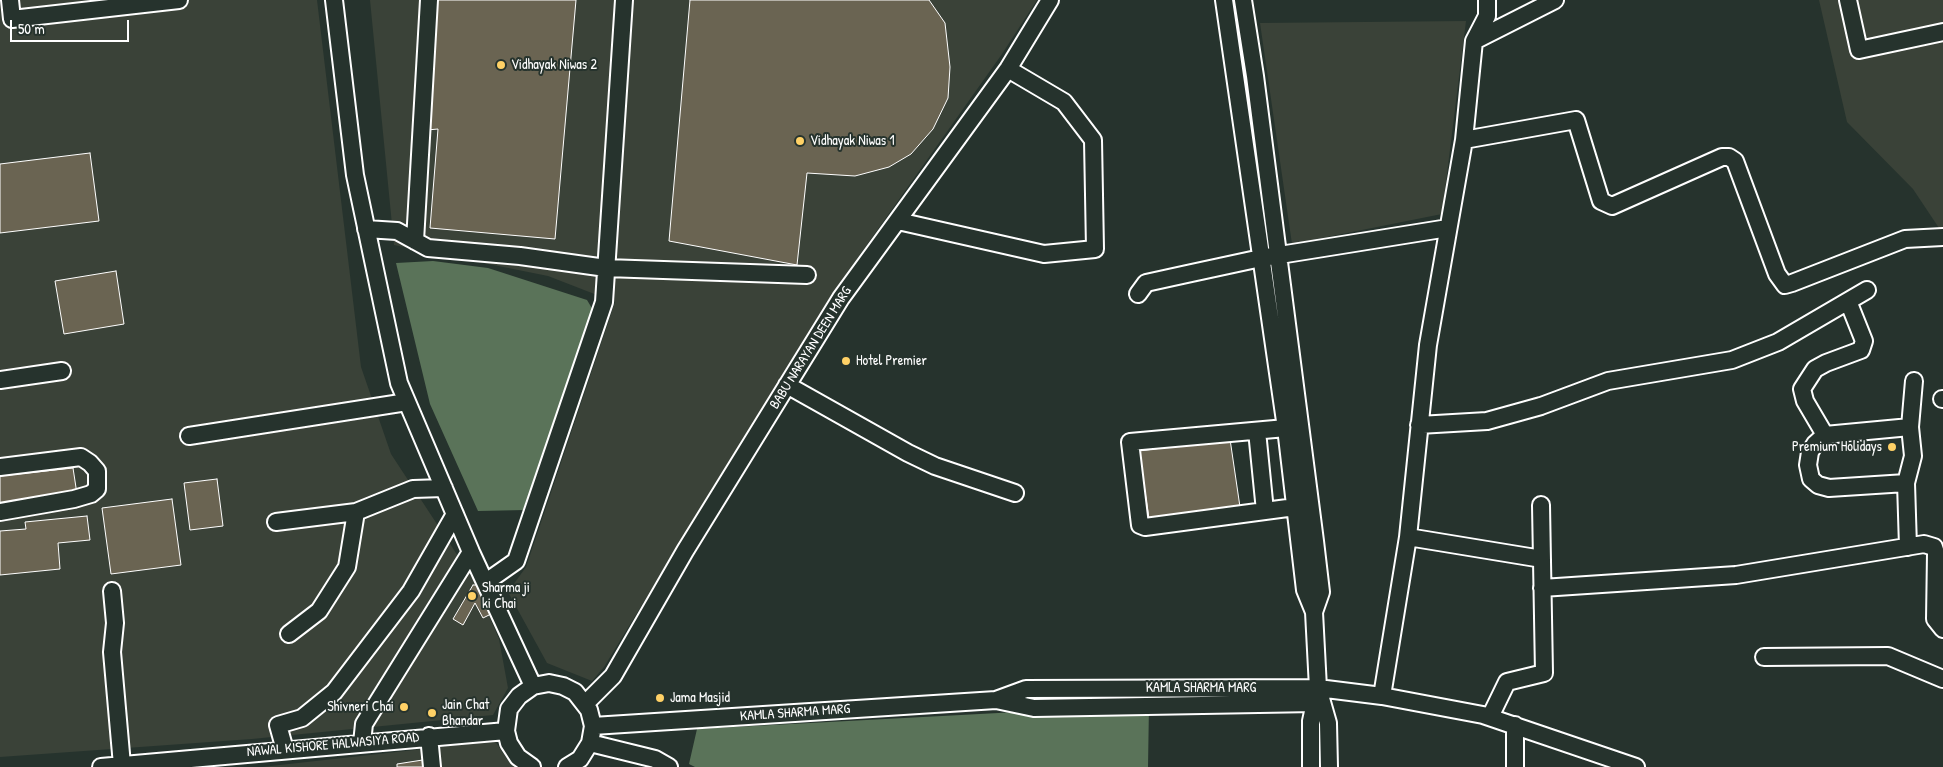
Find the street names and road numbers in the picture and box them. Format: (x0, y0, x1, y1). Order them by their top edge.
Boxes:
street label: BABU NARAYAN DEEN MARG (767, 284, 855, 412)
street label: KAMLA SHARMA MARG (1146, 680, 1256, 696)
street label: KAMLA SHARMA MARG (739, 701, 851, 725)
street label: NAWAL KISHORE HALWASIYA ROAD (246, 729, 420, 761)

